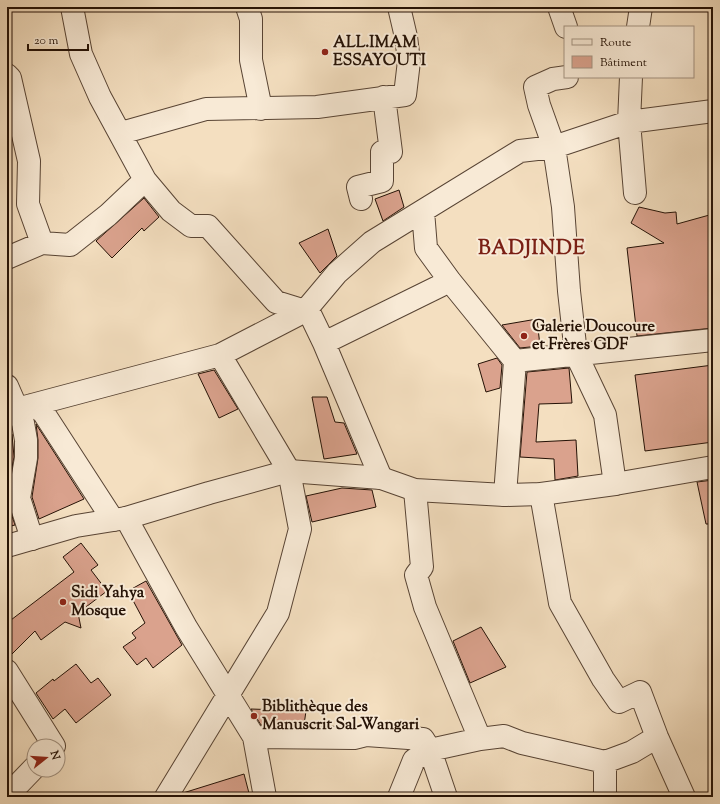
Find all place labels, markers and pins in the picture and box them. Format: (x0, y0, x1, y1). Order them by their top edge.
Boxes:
place label: ALL.IMAM ESSAYOUTI (333, 32, 427, 73)
marker: ALL.IMAM ESSAYOUTI (320, 47, 330, 57)
place label: Galerie Doucoure et Frères GDF (532, 316, 655, 357)
marker: Galerie Doucoure et Frères GDF (519, 331, 529, 341)
place label: Sidi Yahya Mosque (71, 582, 145, 623)
marker: Sidi Yahya Mosque (58, 597, 68, 607)
place label: Biblithèque des Manuscrit Sal-Wangari (262, 696, 420, 737)
marker: Biblithèque des Manuscrit Sal-Wangari (249, 711, 259, 721)

